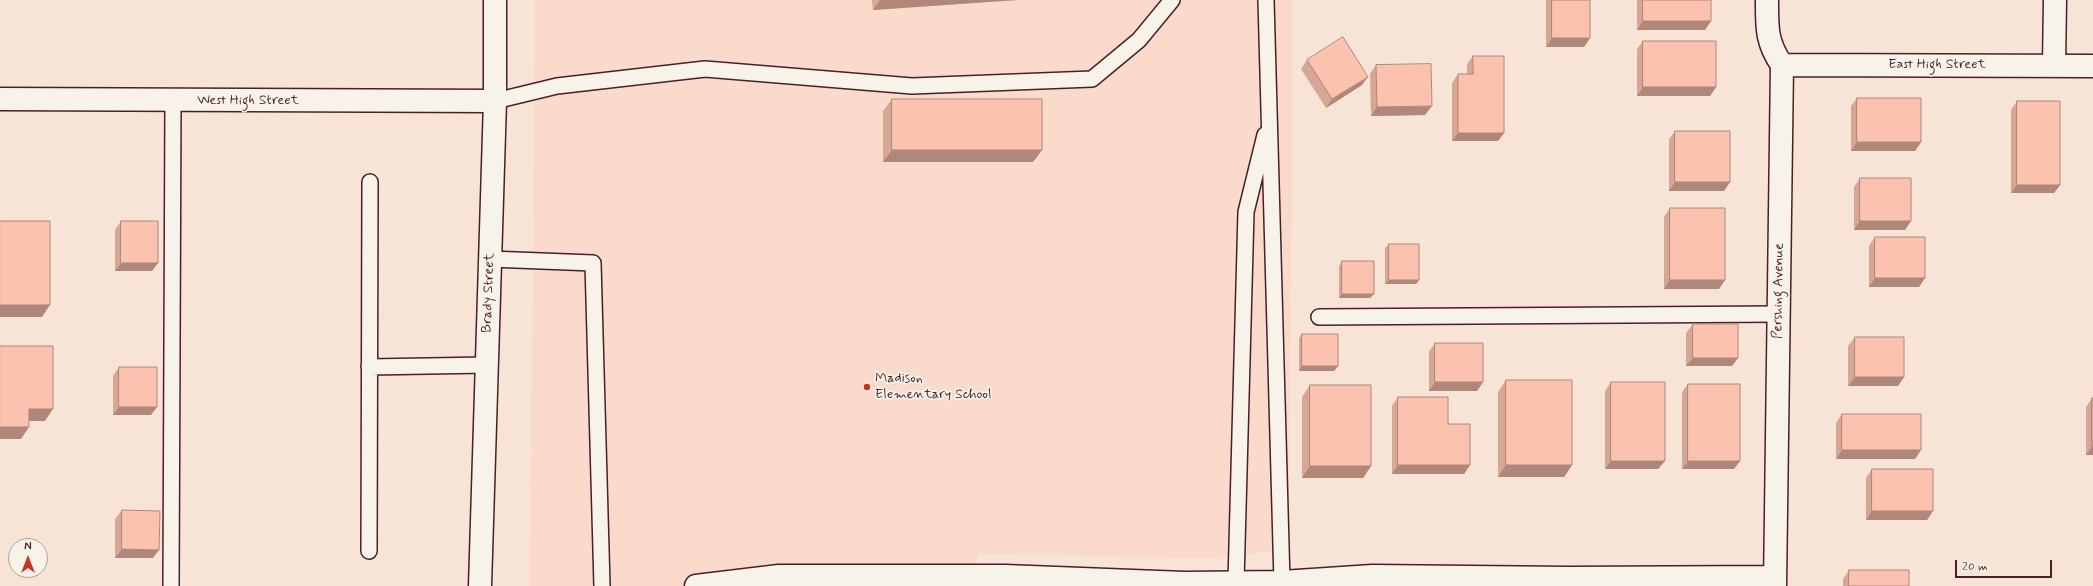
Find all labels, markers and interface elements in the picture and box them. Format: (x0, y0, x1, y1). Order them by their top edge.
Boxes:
street label: East High Street (1888, 57, 1986, 73)
street label: West High Street (197, 93, 299, 109)
street label: Pershing Avenue (1770, 243, 1788, 339)
street label: Brady Street (479, 253, 499, 333)
place label: Madison Elementary School (875, 371, 991, 404)
marker: Madison Elementary School (862, 382, 872, 392)
north arrow (8, 538, 48, 578)
text: N (24, 540, 32, 554)
scale bar (1957, 552, 2054, 578)
text: 20 m (1962, 559, 1988, 575)

